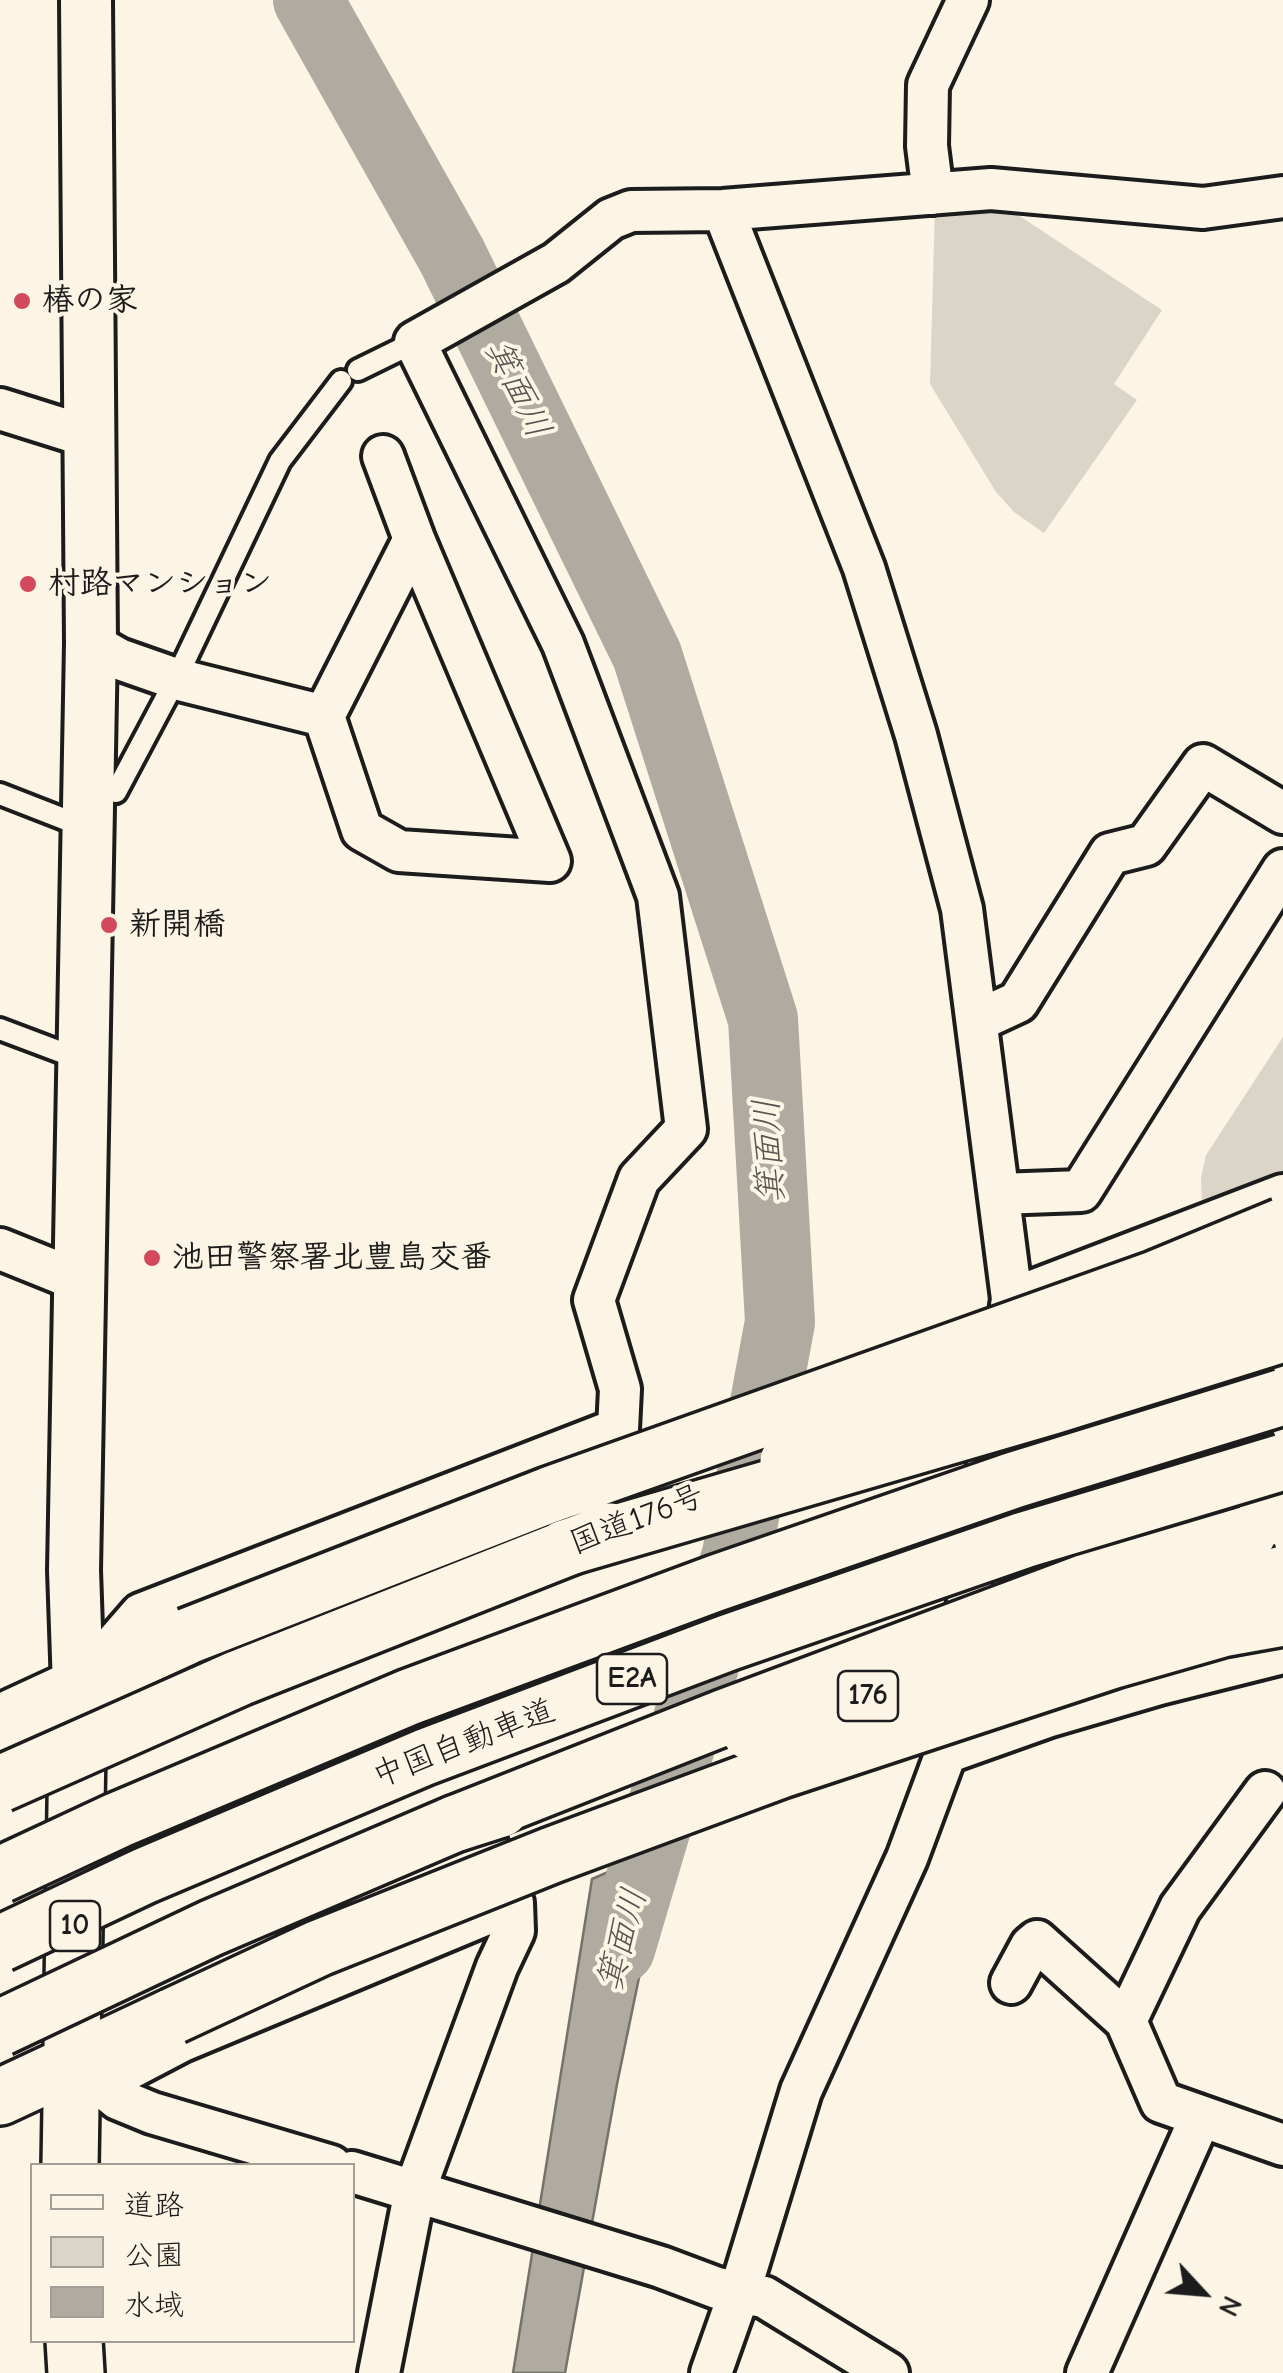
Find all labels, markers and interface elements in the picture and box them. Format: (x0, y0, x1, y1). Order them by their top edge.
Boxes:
place label: 椿の家 (42, 282, 138, 320)
marker: 椿の家 (11, 290, 33, 312)
water label: 箕面川 (475, 333, 559, 445)
place label: 村路マンション (48, 565, 272, 603)
marker: 村路マンション (17, 573, 39, 595)
place label: 新開橋 (129, 906, 225, 944)
marker: 新開橋 (98, 914, 120, 936)
water label: 箕面川 (746, 1097, 794, 1205)
place label: 池田警察署北豊島交番 (172, 1239, 492, 1277)
marker: 池田警察署北豊島交番 (141, 1247, 163, 1269)
street label: 国道176号 (564, 1477, 710, 1563)
road number: E2A (597, 1654, 667, 1704)
road number: 176 (838, 1671, 898, 1721)
street label: 中国自動車道 (367, 1692, 561, 1796)
water label: 箕面川 (589, 1884, 657, 1996)
road number: 10 (50, 1901, 100, 1951)
legend (30, 2163, 355, 2343)
text: 道路 (124, 2188, 184, 2223)
text: 公園 (124, 2238, 184, 2273)
north arrow (1153, 2243, 1253, 2343)
text: 水域 (124, 2288, 184, 2323)
text: N (1212, 2291, 1248, 2321)

